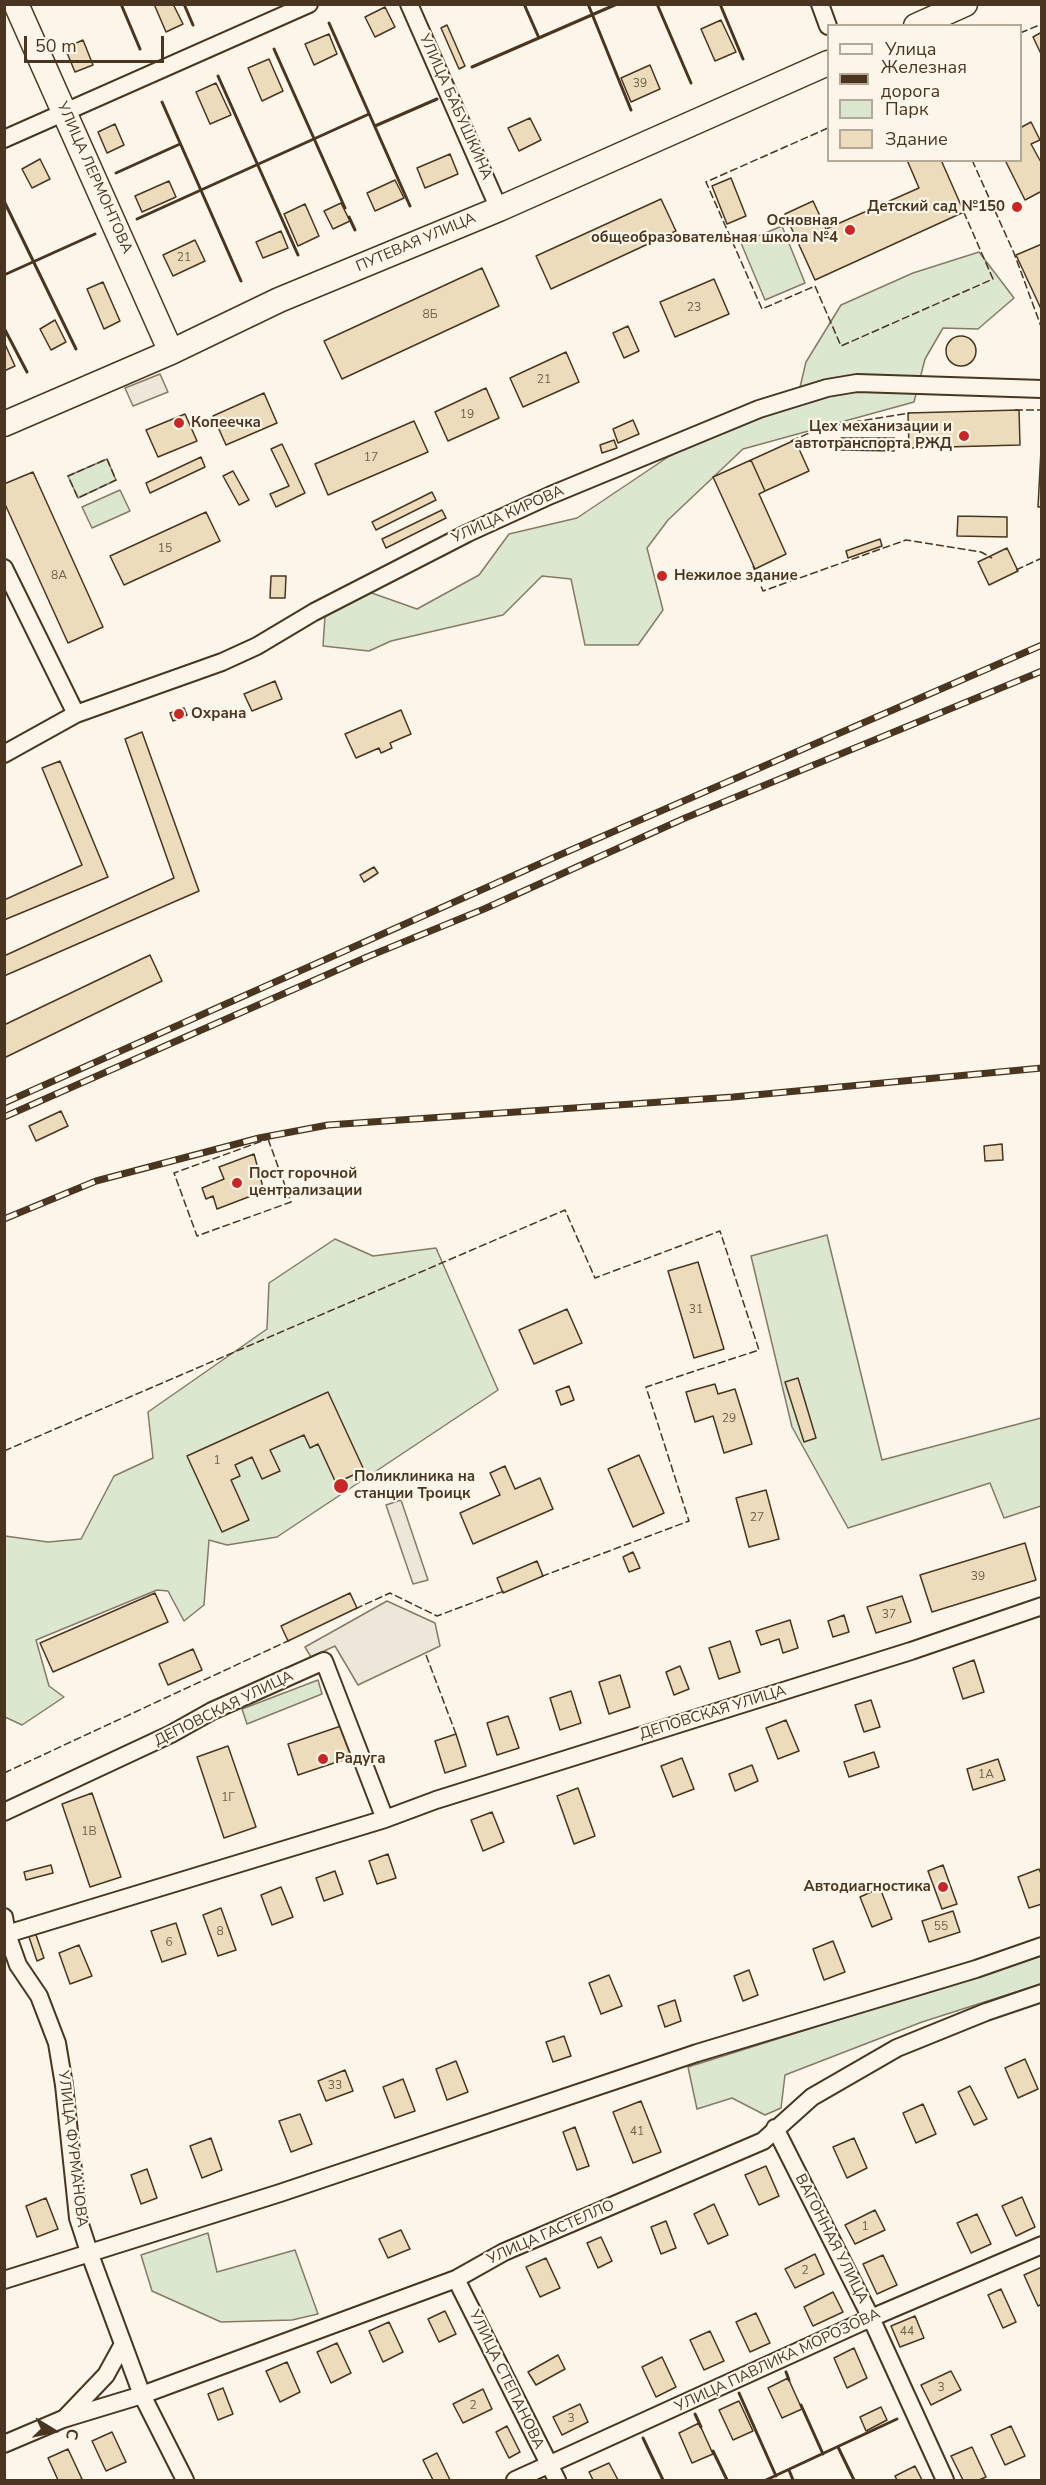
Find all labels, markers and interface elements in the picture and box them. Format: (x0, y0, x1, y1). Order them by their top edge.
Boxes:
scale bar (27, 24, 166, 62)
legend (827, 24, 1022, 162)
street label: УЛИЦА БАБУШКИНА (415, 31, 495, 183)
text: 50 m (35, 34, 77, 58)
text: Улица (885, 37, 936, 61)
text: Железная дорога (881, 55, 967, 103)
house number: 39 (633, 77, 647, 91)
text: Парк (885, 97, 928, 121)
street label: УЛИЦА ЛЕРМОНТОВА (52, 99, 136, 257)
text: Здание (885, 127, 948, 151)
place label: Детский сад №150 (867, 198, 1005, 216)
marker: Детский сад №150 (1010, 200, 1024, 214)
street label: ПУТЕВАЯ УЛИЦА (353, 210, 479, 276)
place label: Основная общеобразовательная школа №4 (591, 212, 838, 247)
marker: Основная общеобразовательная школа №4 (843, 223, 857, 237)
house number: 21 (177, 251, 191, 265)
house number: 23 (687, 301, 701, 315)
house number: 8Б (422, 308, 438, 322)
house number: 21 (537, 373, 551, 387)
house number: 19 (460, 408, 474, 422)
place label: Копеечка (191, 414, 261, 432)
marker: Копеечка (172, 416, 186, 430)
place label: Цех механизации и автотранспорта РЖД (794, 418, 952, 453)
marker: Цех механизации и автотранспорта РЖД (957, 429, 971, 443)
house number: 17 (364, 451, 378, 465)
street label: УЛИЦА КИРОВА (449, 482, 567, 548)
house number: 15 (158, 542, 172, 556)
place label: Нежилое здание (674, 567, 798, 585)
house number: 8А (51, 569, 67, 583)
marker: Нежилое здание (655, 569, 669, 583)
place label: Охрана (191, 705, 246, 723)
marker: Охрана (172, 707, 186, 721)
place label: Пост горочной централизации (249, 1165, 362, 1200)
marker: Пост горочной централизации (230, 1176, 244, 1190)
house number: 31 (689, 1303, 703, 1317)
house number: 29 (722, 1412, 736, 1426)
house number: 1 (213, 1454, 221, 1468)
place label: Поликлиника на станции Троицк (354, 1468, 475, 1503)
marker: Поликлиника на станции Троицк (332, 1477, 350, 1495)
house number: 27 (750, 1511, 764, 1525)
house number: 39 (971, 1570, 985, 1584)
house number: 37 (882, 1608, 896, 1622)
street label: ДЕПОВСКАЯ УЛИЦА (152, 1668, 296, 1750)
street label: ДЕПОВСКАЯ УЛИЦА (638, 1682, 788, 1744)
place label: Радуга (335, 1750, 386, 1768)
marker: Радуга (316, 1752, 330, 1766)
house number: 1А (978, 1768, 994, 1782)
house number: 1Г (221, 1791, 235, 1805)
house number: 1В (81, 1825, 97, 1839)
place label: Автодиагностика (803, 1878, 931, 1896)
marker: Автодиагностика (936, 1880, 950, 1894)
house number: 55 (934, 1920, 948, 1934)
house number: 8 (216, 1925, 224, 1939)
house number: 6 (165, 1936, 173, 1950)
street label: УЛИЦА ФУРМАНОВА (53, 2070, 91, 2228)
house number: 33 (328, 2079, 342, 2093)
house number: 41 (630, 2125, 644, 2139)
street label: ВАГОННАЯ УЛИЦА (791, 2171, 871, 2307)
street label: УЛИЦА ГАСТЕЛЛО (485, 2197, 617, 2269)
house number: 1 (861, 2220, 869, 2234)
house number: 2 (801, 2264, 809, 2278)
street label: УЛИЦА ПАВЛИКА МОРОЗОВА (673, 2305, 883, 2417)
street label: УЛИЦА СТЕПАНОВА (465, 2308, 547, 2452)
house number: 44 (900, 2325, 914, 2339)
house number: 3 (937, 2381, 945, 2395)
house number: 2 (469, 2399, 477, 2413)
north arrow (24, 2401, 84, 2461)
house number: 3 (567, 2412, 575, 2426)
text: С (60, 2427, 84, 2441)

